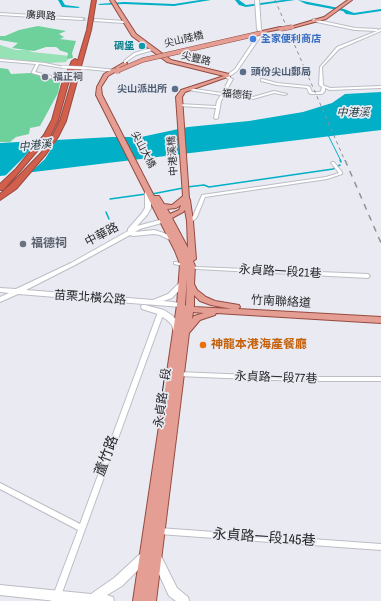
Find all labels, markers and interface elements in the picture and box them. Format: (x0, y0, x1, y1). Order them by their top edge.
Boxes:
street label: 廣興路 (26, 9, 56, 23)
street label: 尖山陸橋 (163, 30, 205, 50)
place label: 全家便利商店 (261, 33, 321, 45)
marker: 全家便利商店 (248, 34, 258, 44)
place label: 碉堡 (114, 40, 134, 52)
marker: 碉堡 (137, 41, 147, 51)
street label: 尖豐路 (180, 50, 212, 68)
place label: 頭份尖山郵局 (251, 66, 311, 78)
marker: 頭份尖山郵局 (238, 67, 248, 77)
place label: 福正祠 (53, 71, 83, 83)
marker: 福正祠 (40, 72, 50, 82)
place label: 尖山派出所 (117, 83, 167, 95)
marker: 尖山派出所 (170, 84, 180, 94)
street label: 福德街 (222, 88, 252, 102)
water label: 中港溪 (337, 106, 369, 120)
street label: 尖山大橋 (128, 130, 158, 170)
street label: 中港溪橋 (166, 136, 180, 176)
water label: 中港溪 (18, 138, 52, 154)
street label: 中華路 (83, 220, 121, 250)
place label: 福德祠 (31, 237, 67, 251)
marker: 福德祠 (18, 239, 28, 249)
street label: 永貞路一段21巷 (238, 263, 322, 281)
street label: 苗栗北橫公路 (54, 288, 126, 308)
street label: 竹南聯絡道 (251, 293, 311, 311)
place label: 神龍本港海產餐廳 (211, 338, 307, 352)
marker: 神龍本港海產餐廳 (198, 340, 208, 350)
street label: 永貞路一段 (152, 367, 174, 429)
street label: 永貞路一段77巷 (234, 369, 318, 387)
street label: 蘆竹路 (92, 433, 122, 479)
street label: 永貞路一段145巷 (212, 526, 316, 550)

